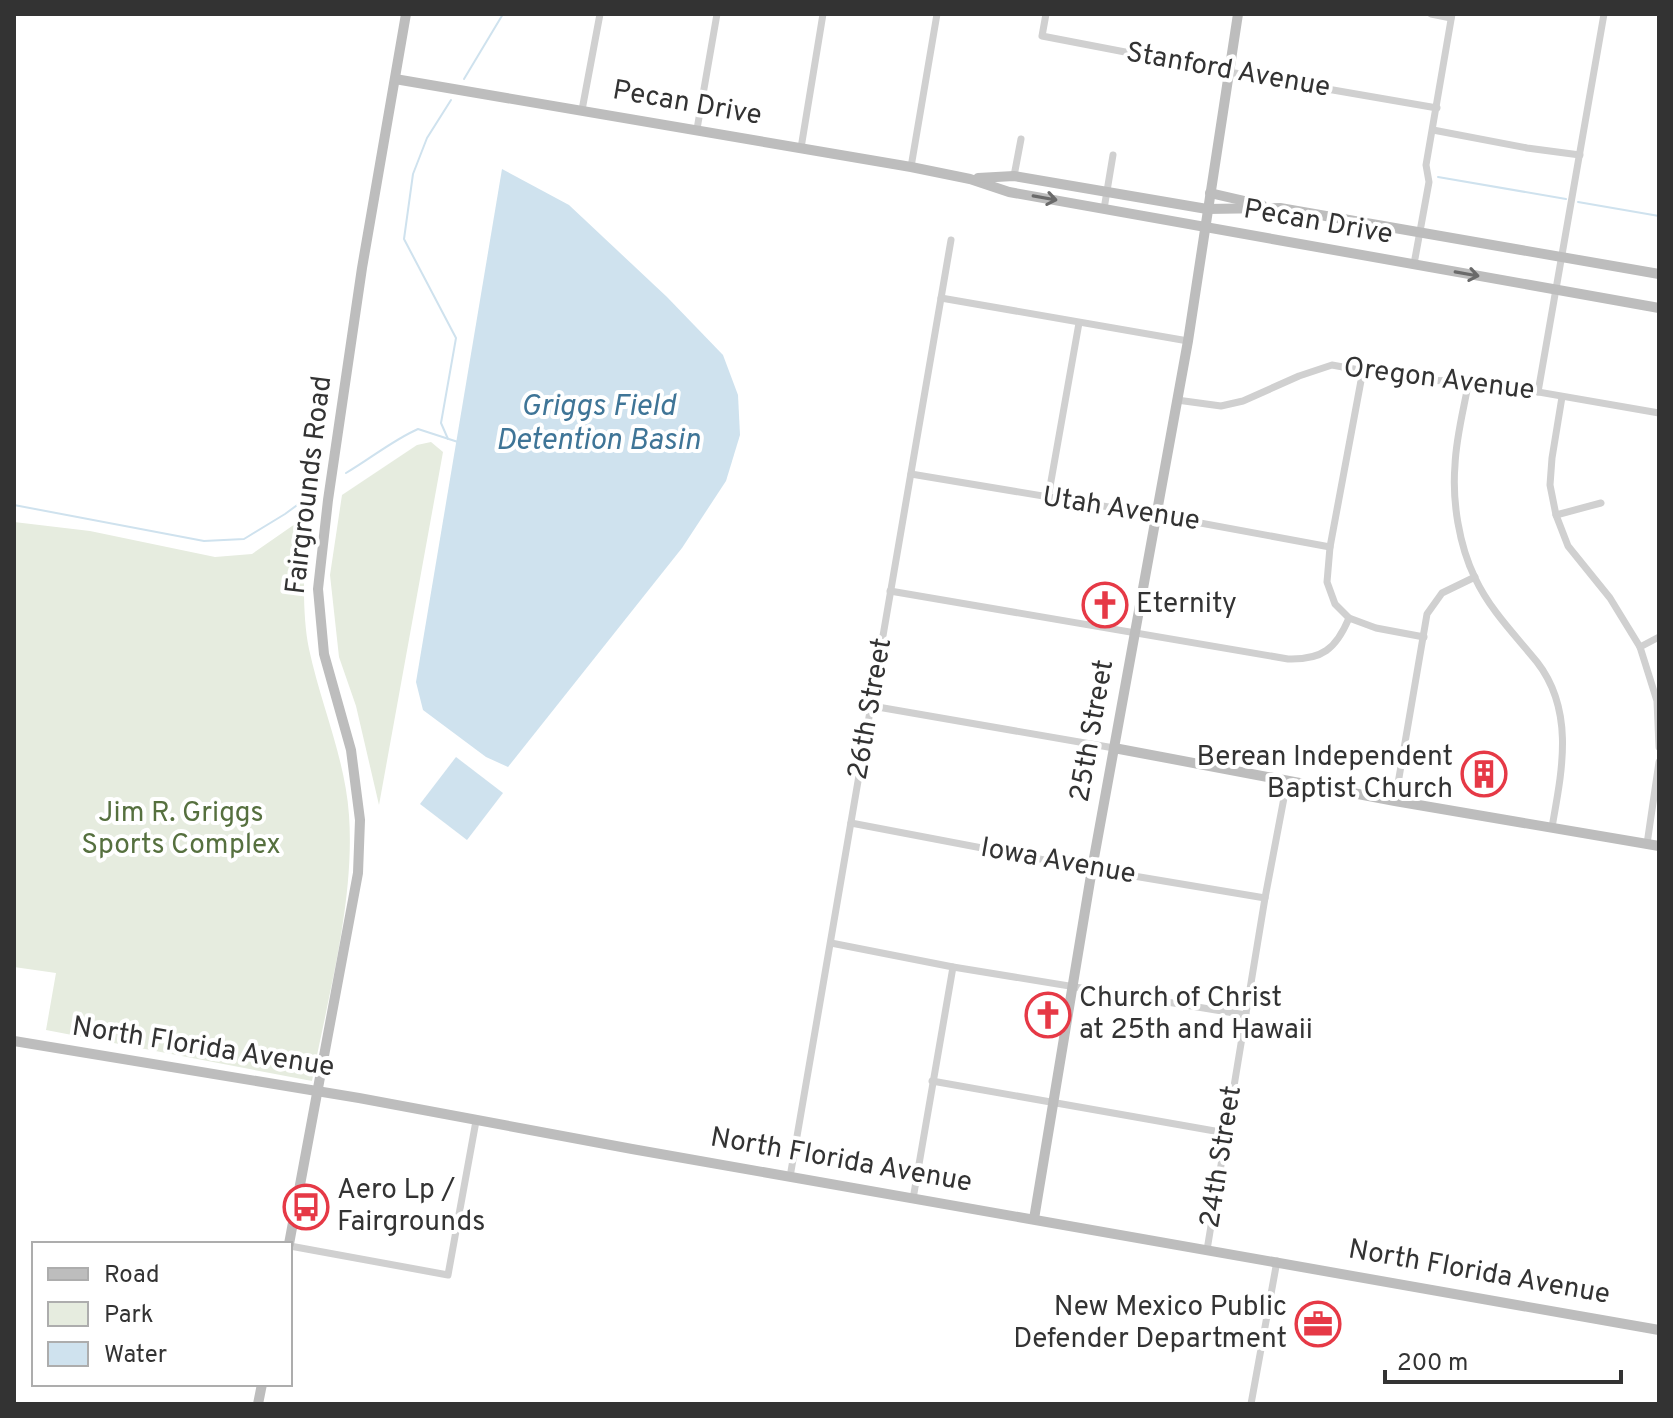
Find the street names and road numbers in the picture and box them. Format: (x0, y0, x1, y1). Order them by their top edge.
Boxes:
street label: Stanford Avenue (1123, 35, 1333, 107)
street label: Pecan Drive (610, 73, 764, 135)
street label: Pecan Drive (1241, 192, 1395, 254)
street label: Oregon Avenue (1341, 350, 1537, 410)
street label: Fairgrounds Road (279, 374, 341, 596)
street label: Utah Avenue (1040, 480, 1202, 540)
street label: 26th Street (841, 635, 901, 783)
street label: 25th Street (1063, 657, 1123, 805)
street label: Iowa Avenue (978, 831, 1138, 893)
street label: North Florida Avenue (69, 1009, 337, 1087)
street label: 24th Street (1193, 1083, 1251, 1231)
street label: North Florida Avenue (707, 1120, 975, 1202)
street label: North Florida Avenue (1345, 1232, 1613, 1314)

